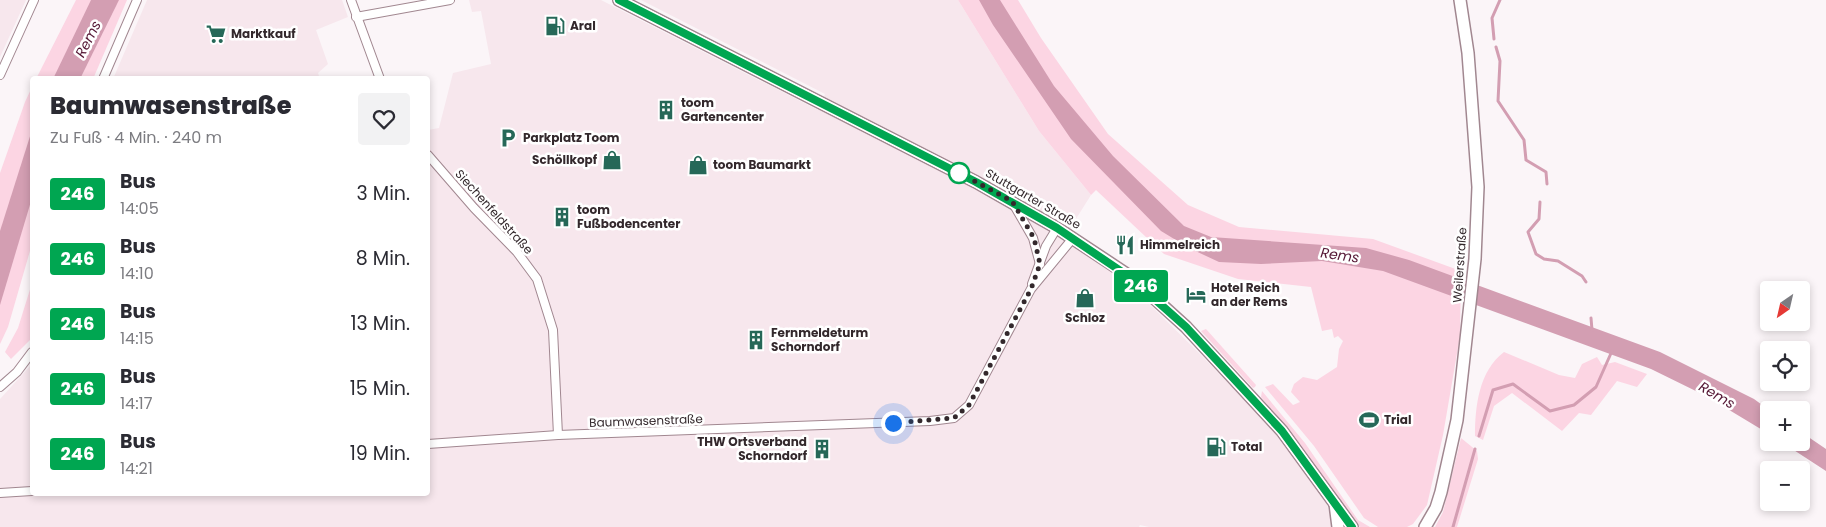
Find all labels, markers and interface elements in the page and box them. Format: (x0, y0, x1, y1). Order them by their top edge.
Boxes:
fuel station icon: Aral (544, 15, 566, 37)
water label: Rems (70, 17, 106, 61)
place label: Aral (570, 17, 596, 34)
supermarket icon: Marktkauf (205, 23, 227, 45)
place label: Marktkauf (231, 25, 296, 42)
text: Baumwasenstraße (50, 89, 291, 122)
button: heart (358, 93, 410, 145)
place label: toom Gartencenter (681, 94, 764, 125)
building icon: toom Gartencenter (655, 99, 677, 121)
text: Zu Fuß · 4 Min. · 240 m (50, 126, 222, 149)
parking icon: Parkplatz Toom (497, 127, 519, 149)
place label: Parkplatz Toom (523, 129, 620, 146)
shop icon: Schöllkopf (601, 149, 623, 171)
place label: Schöllkopf (532, 151, 598, 168)
shop icon: toom Baumarkt (687, 154, 709, 176)
place label: toom Baumarkt (713, 156, 811, 173)
unlabelled marker (948, 162, 970, 184)
street label: Stuttgarter Straße (982, 164, 1084, 233)
street label: Siechenfeldstraße (452, 166, 537, 258)
text: Bus (120, 168, 156, 195)
text: 3 Min. (357, 180, 410, 207)
text: 246 (61, 181, 94, 206)
text: 14:05 (120, 197, 159, 220)
place label: toom Fußbodencenter (577, 201, 680, 232)
building icon: toom Fußbodencenter (551, 206, 573, 228)
street label: Weilerstraße (1448, 227, 1471, 303)
text: Bus (120, 233, 156, 260)
restaurant icon: Himmelreich (1114, 234, 1136, 256)
place label: Himmelreich (1140, 236, 1220, 253)
water label: Rems (1319, 242, 1361, 268)
text: 8 Min. (356, 245, 410, 272)
text: 246 (61, 246, 94, 271)
text: 14:10 (120, 262, 154, 285)
line badge: 246 (1112, 270, 1170, 302)
text: 246 (1124, 273, 1158, 298)
place label: Hotel Reich an der Rems (1211, 279, 1288, 310)
north arrow (1760, 281, 1810, 331)
map controls (1760, 281, 1810, 511)
hotel icon: Hotel Reich an der Rems (1185, 284, 1207, 306)
shop icon: Schloz (1074, 287, 1096, 309)
text: Bus (120, 298, 156, 325)
place label: Schloz (1065, 309, 1105, 326)
text: 13 Min. (350, 310, 410, 337)
text: 246 (61, 311, 94, 336)
place label: Fernmeldeturm Schorndorf (771, 324, 868, 355)
text: 14:15 (120, 327, 154, 350)
building icon: Fernmeldeturm Schorndorf (745, 329, 767, 351)
button: locate (1760, 341, 1810, 391)
text: Bus (120, 363, 156, 390)
text: 15 Min. (350, 375, 410, 402)
text: 246 (61, 376, 94, 401)
water label: Rems (1695, 377, 1739, 413)
text: 14:17 (120, 392, 152, 415)
button: + (1760, 401, 1810, 451)
sports icon: Trial (1358, 409, 1380, 431)
street label: Baumwasenstraße (589, 410, 703, 431)
your location (881, 411, 906, 436)
place label: Trial (1384, 411, 1411, 428)
text: Bus (120, 428, 156, 455)
place label: THW Ortsverband Schorndorf (697, 433, 808, 464)
fuel station icon: Total (1205, 436, 1227, 458)
building icon: THW Ortsverband Schorndorf (811, 438, 833, 460)
place label: Total (1231, 438, 1262, 455)
text: 19 Min. (350, 440, 410, 467)
text: 246 (61, 441, 94, 466)
text: 14:21 (120, 457, 153, 480)
button: − (1760, 461, 1810, 511)

